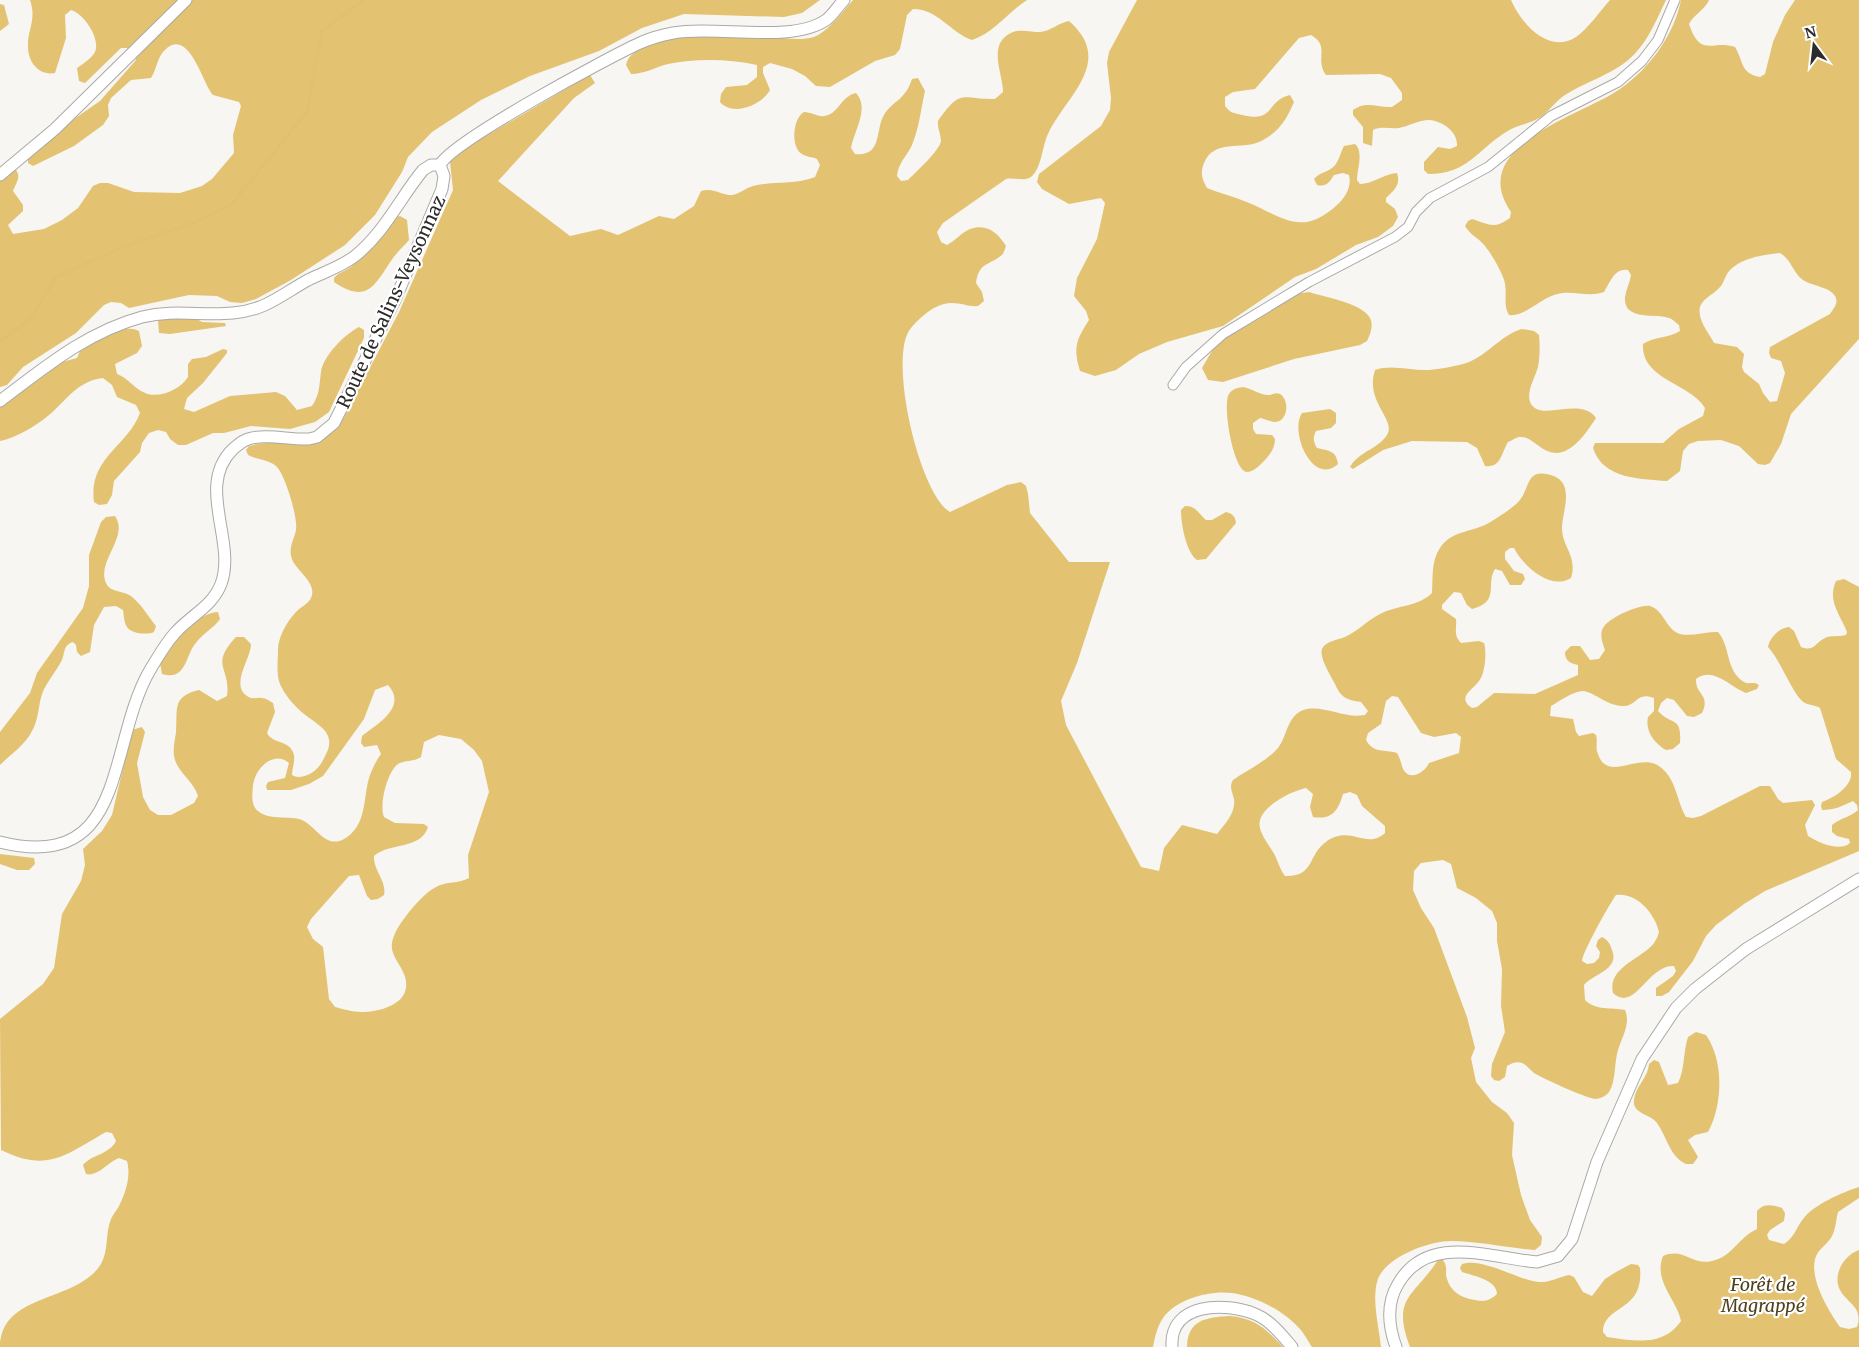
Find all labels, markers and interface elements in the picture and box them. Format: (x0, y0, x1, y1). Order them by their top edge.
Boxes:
north arrow (1789, 20, 1839, 70)
text: N (1803, 22, 1818, 43)
street label: Route de Salins-Veysonnaz (331, 192, 451, 412)
park label: Forêt de Magrappé (1720, 1273, 1806, 1317)

